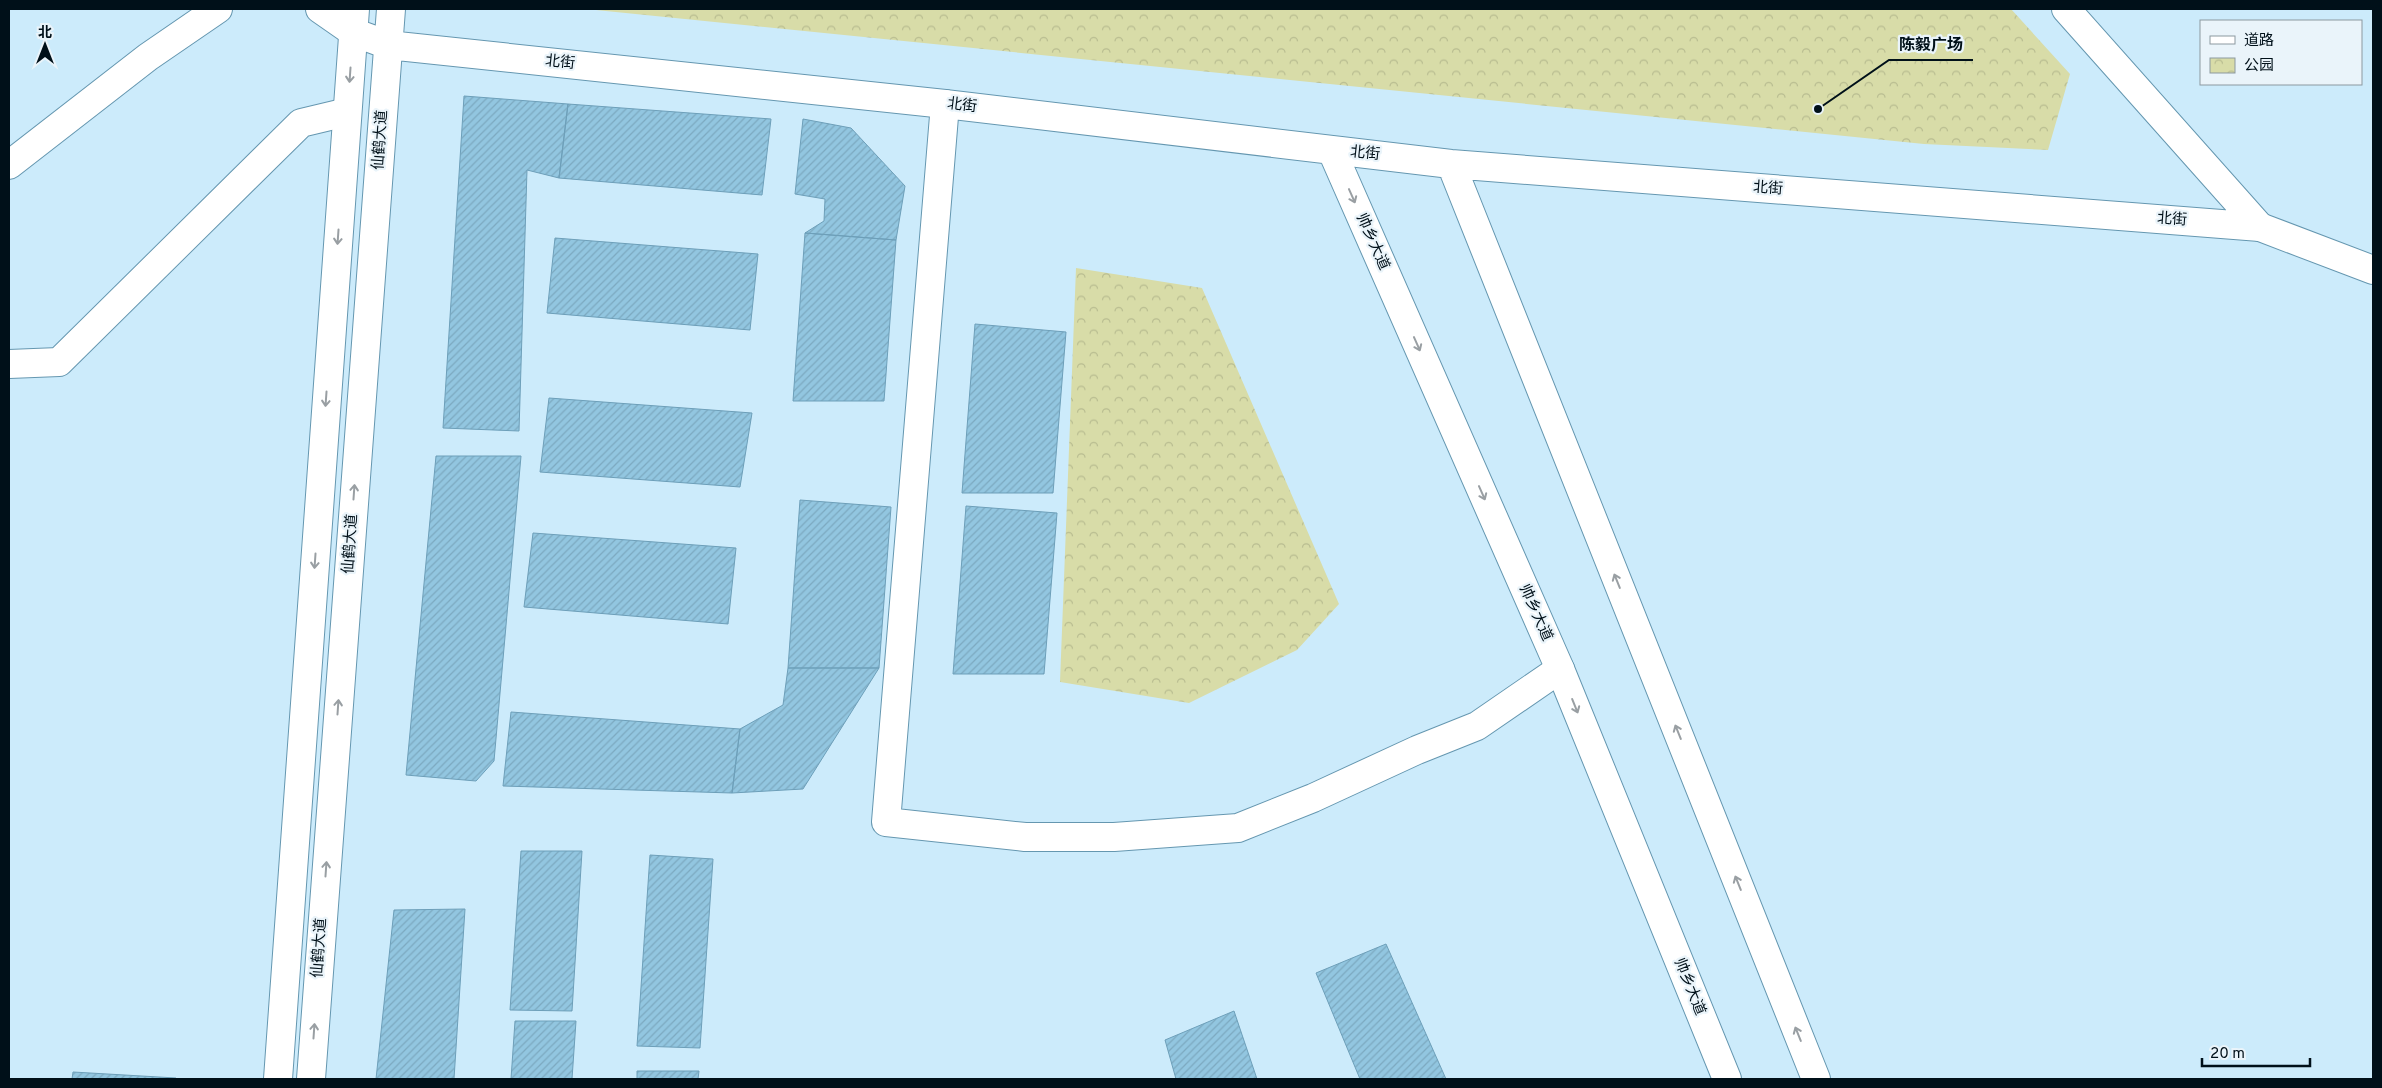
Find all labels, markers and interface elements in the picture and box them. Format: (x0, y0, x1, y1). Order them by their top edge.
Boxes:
north arrow (20, 20, 70, 70)
legend (2200, 20, 2362, 85)
text: 北 (38, 25, 52, 42)
callout: 陈毅广场 (1889, 29, 1973, 60)
text: 道路 (2244, 32, 2274, 51)
text: 陈毅广场 (1899, 36, 1963, 56)
street label: 北街 (544, 51, 576, 74)
text: 公园 (2244, 57, 2274, 76)
one-way arrow (345, 67, 355, 83)
street label: 北街 (946, 94, 978, 117)
street label: 仙鹤大道 (368, 109, 393, 171)
street label: 北街 (1349, 142, 1381, 165)
street label: 北街 (1752, 177, 1784, 200)
one-way arrow (1347, 188, 1357, 203)
street label: 北街 (2156, 208, 2188, 231)
street label: 帅乡大道 (1351, 210, 1394, 273)
one-way arrow (333, 229, 343, 245)
one-way arrow (1413, 336, 1423, 351)
one-way arrow (322, 391, 331, 407)
one-way arrow (350, 484, 359, 500)
one-way arrow (1478, 485, 1488, 500)
street label: 仙鹤大道 (338, 513, 363, 575)
one-way arrow (310, 553, 319, 569)
one-way arrow (1612, 574, 1622, 589)
street label: 帅乡大道 (1514, 581, 1557, 644)
one-way arrow (1571, 698, 1580, 713)
one-way arrow (334, 699, 343, 715)
one-way arrow (1672, 725, 1682, 740)
one-way arrow (322, 861, 331, 877)
one-way arrow (1733, 876, 1742, 891)
street label: 仙鹤大道 (307, 917, 332, 979)
street label: 帅乡大道 (1669, 955, 1710, 1018)
one-way arrow (310, 1023, 319, 1039)
one-way arrow (1793, 1027, 1802, 1042)
scale bar (2202, 1036, 2310, 1068)
text: 20 m (2210, 1045, 2245, 1064)

